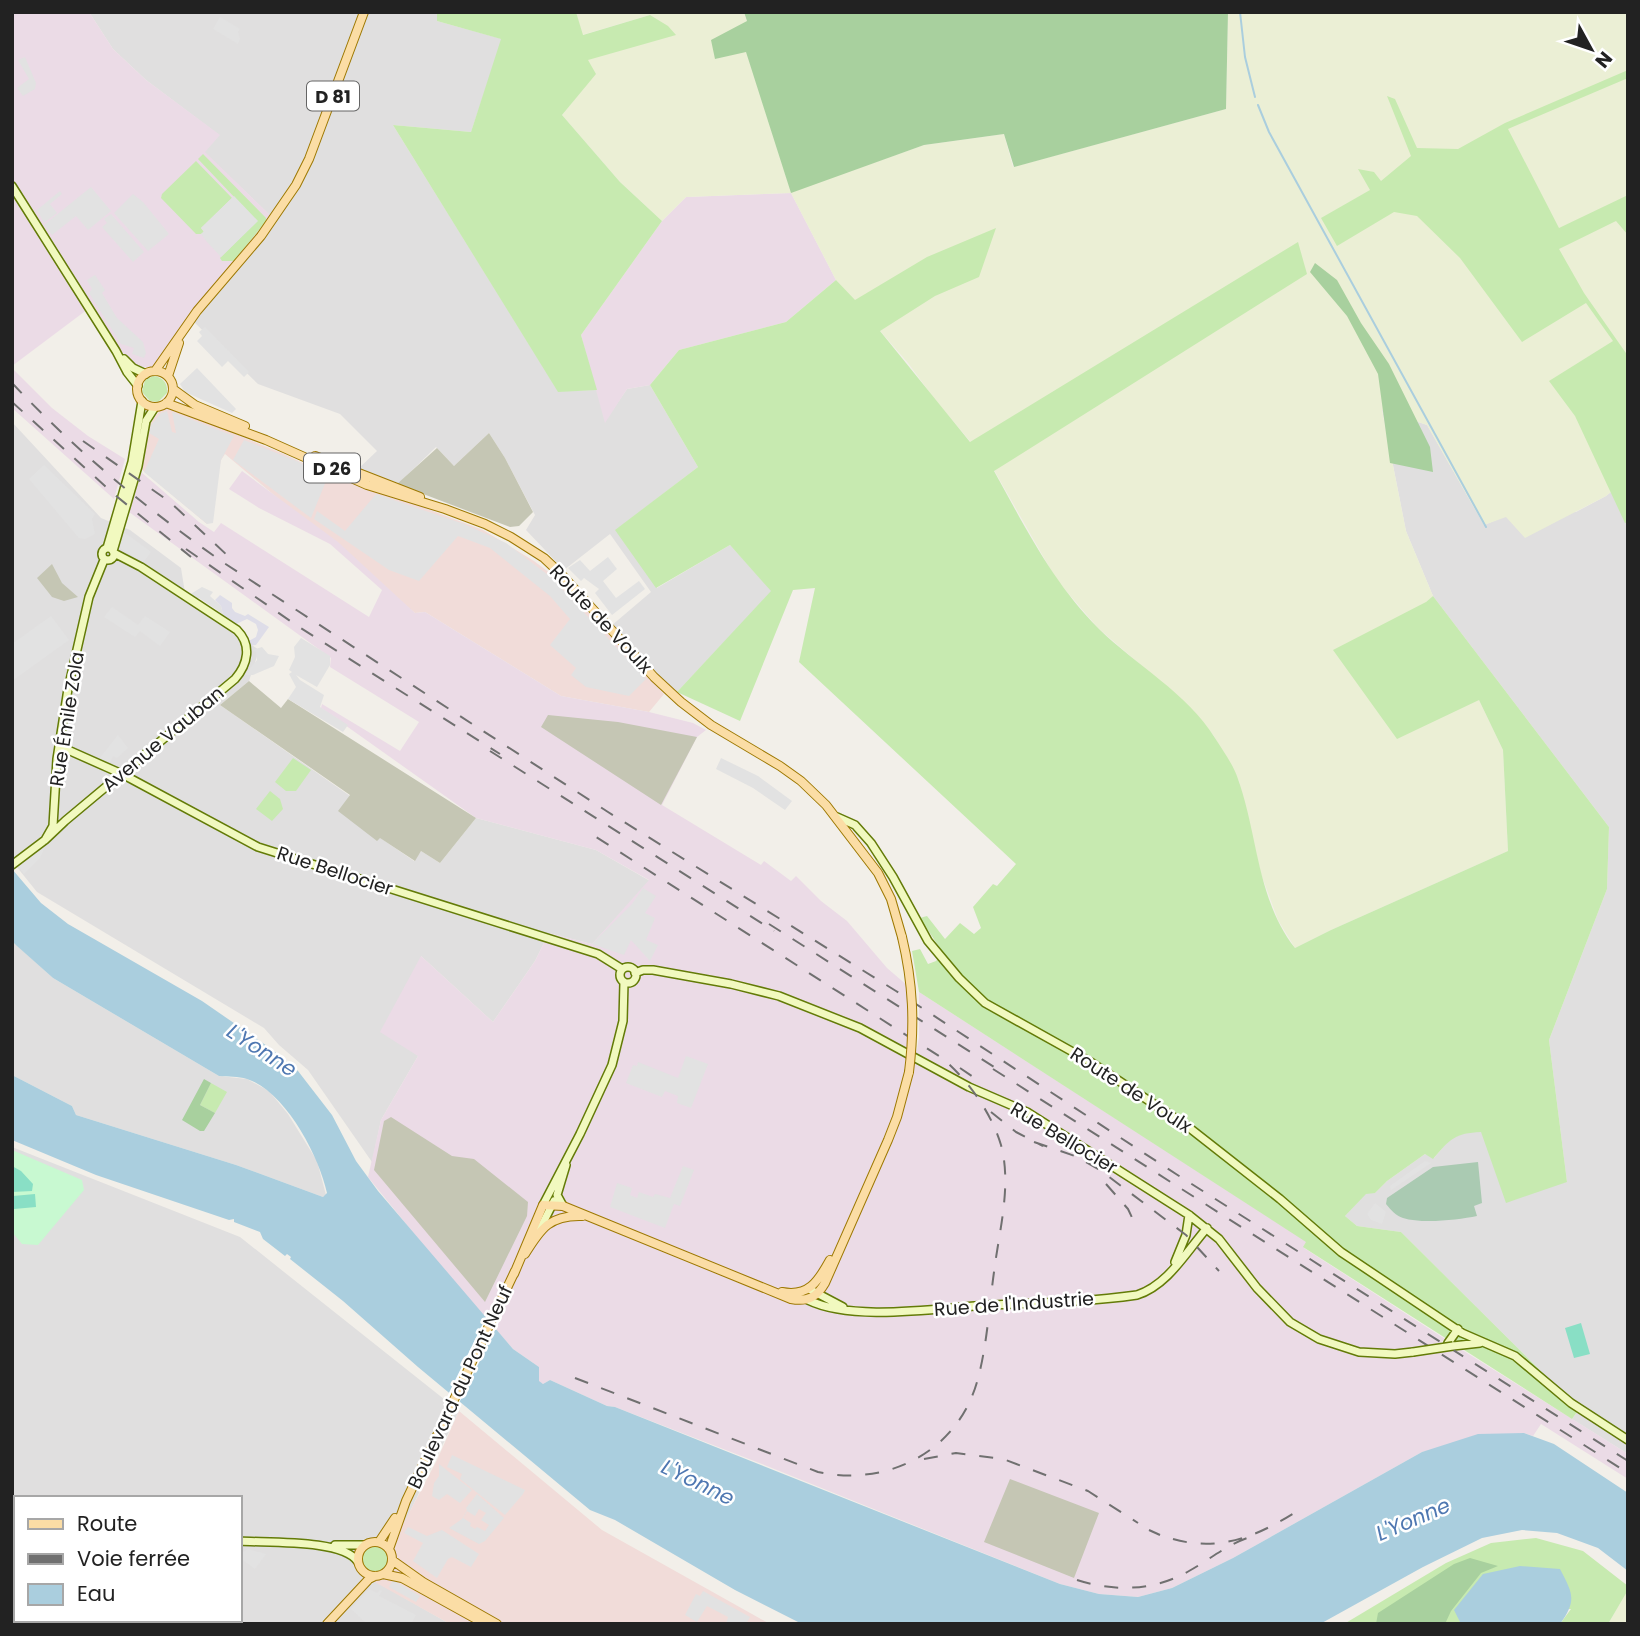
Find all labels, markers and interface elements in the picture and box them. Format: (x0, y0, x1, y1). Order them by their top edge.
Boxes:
north arrow (1556, 14, 1626, 84)
text: N (1589, 45, 1619, 74)
road number: D 81 (307, 82, 359, 110)
road number: D 26 (304, 454, 360, 482)
street label: Route de Voulx (543, 558, 659, 680)
street label: Rue Émile Zola (43, 650, 91, 788)
street label: Avenue Vauban (96, 680, 230, 798)
street label: Rue Bellocier (273, 840, 397, 902)
water label: L'Yonne (221, 1017, 303, 1083)
street label: Route de Voulx (1065, 1040, 1197, 1140)
street label: Rue Bellocier (1005, 1095, 1123, 1181)
street label: Boulevard du Pont Neuf (401, 1281, 519, 1493)
street label: Rue de l'Industrie (933, 1285, 1095, 1323)
water label: L'Yonne (657, 1452, 739, 1512)
water label: L'Yonne (1371, 1490, 1455, 1548)
legend (14, 1496, 242, 1622)
text: Route (77, 1509, 137, 1538)
text: Voie ferrée (77, 1544, 190, 1573)
text: Eau (77, 1579, 115, 1608)

